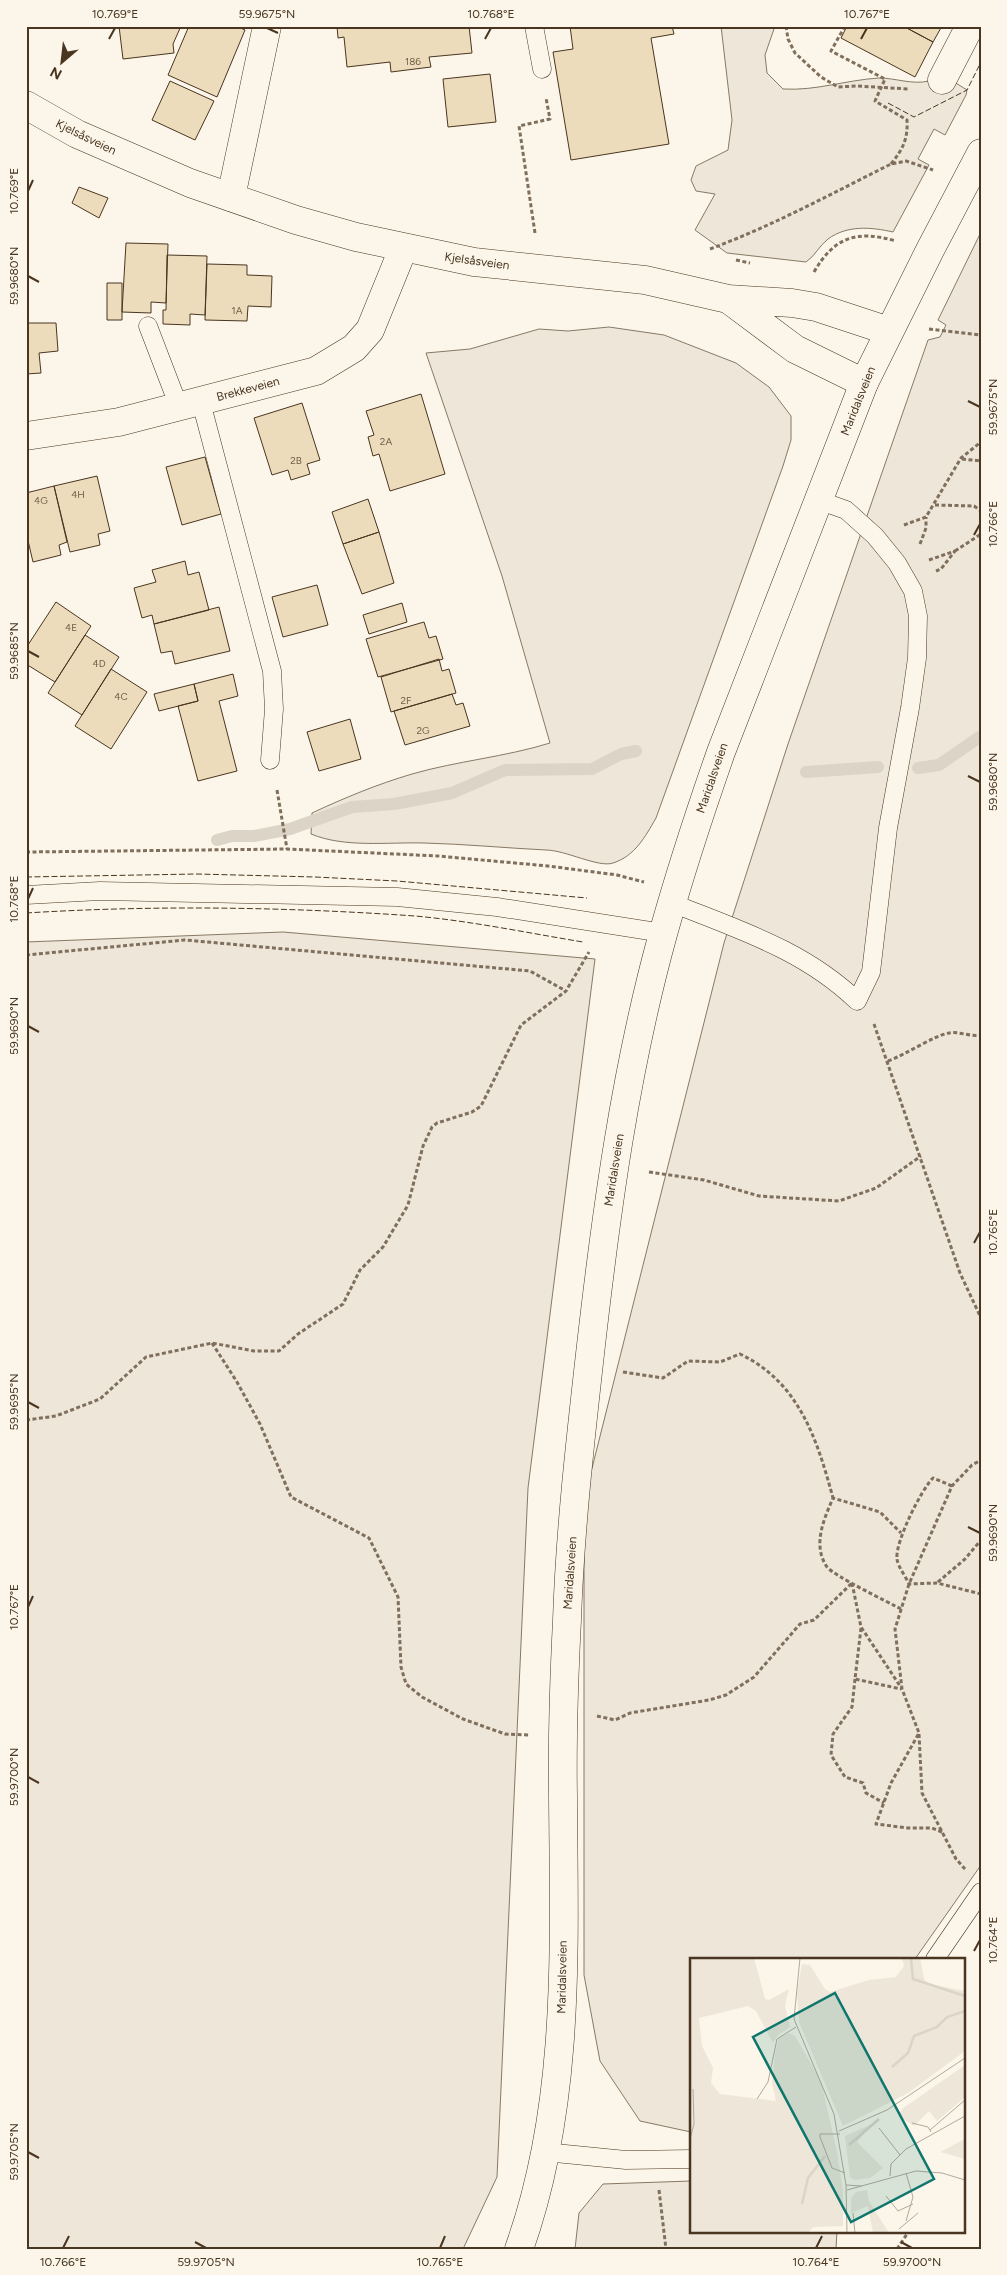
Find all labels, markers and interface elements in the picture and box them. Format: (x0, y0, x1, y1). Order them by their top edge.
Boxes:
text: 10.769°E (92, 7, 138, 21)
text: 59.9675°N (239, 7, 295, 21)
text: 10.768°E (467, 7, 515, 21)
text: 10.767°E (844, 7, 890, 21)
north arrow (38, 38, 88, 88)
house number: 186 (405, 55, 421, 68)
text: N (47, 63, 65, 83)
street label: Kjelsåsveien (53, 116, 119, 158)
text: 10.769°E (7, 168, 21, 214)
text: 59.9680°N (7, 247, 21, 305)
street label: Kjelsåsveien (443, 249, 511, 273)
house number: 1A (232, 304, 243, 317)
street label: Maridalsveien (838, 364, 878, 438)
street label: Brekkeveien (215, 374, 281, 404)
text: 59.9675°N (986, 379, 1000, 435)
house number: 2A (380, 435, 392, 448)
house number: 2B (290, 454, 302, 467)
house number: 4H (71, 488, 85, 501)
house number: 4G (34, 494, 48, 507)
text: 10.766°E (986, 501, 1000, 547)
house number: 4E (65, 621, 77, 634)
text: 59.9685°N (7, 622, 21, 680)
house number: 4D (92, 657, 106, 670)
house number: 4C (114, 690, 128, 703)
house number: 2F (400, 694, 412, 707)
house number: 2G (416, 724, 430, 737)
street label: Maridalsveien (693, 741, 731, 815)
text: 59.9680°N (986, 753, 1000, 811)
text: 10.768°E (7, 875, 21, 923)
text: 59.9690°N (7, 997, 21, 1055)
street label: Maridalsveien (601, 1132, 627, 1207)
text: 10.765°E (986, 1209, 1000, 1255)
text: 59.9695°N (7, 1373, 21, 1431)
text: 59.9690°N (986, 1504, 1000, 1562)
street label: Maridalsveien (560, 1536, 580, 1610)
text: 10.767°E (7, 1584, 21, 1630)
text: 59.9700°N (7, 1748, 21, 1806)
text: 10.764°E (986, 1916, 1000, 1964)
street label: Maridalsveien (554, 1940, 570, 2014)
inset map (690, 1958, 964, 2232)
text: 59.9705°N (7, 2123, 21, 2181)
text: 10.766°E (40, 2255, 86, 2269)
text: 59.9705°N (177, 2255, 235, 2269)
text: 10.765°E (417, 2255, 463, 2269)
text: 10.764°E (792, 2255, 840, 2269)
text: 59.9700°N (883, 2255, 941, 2269)

